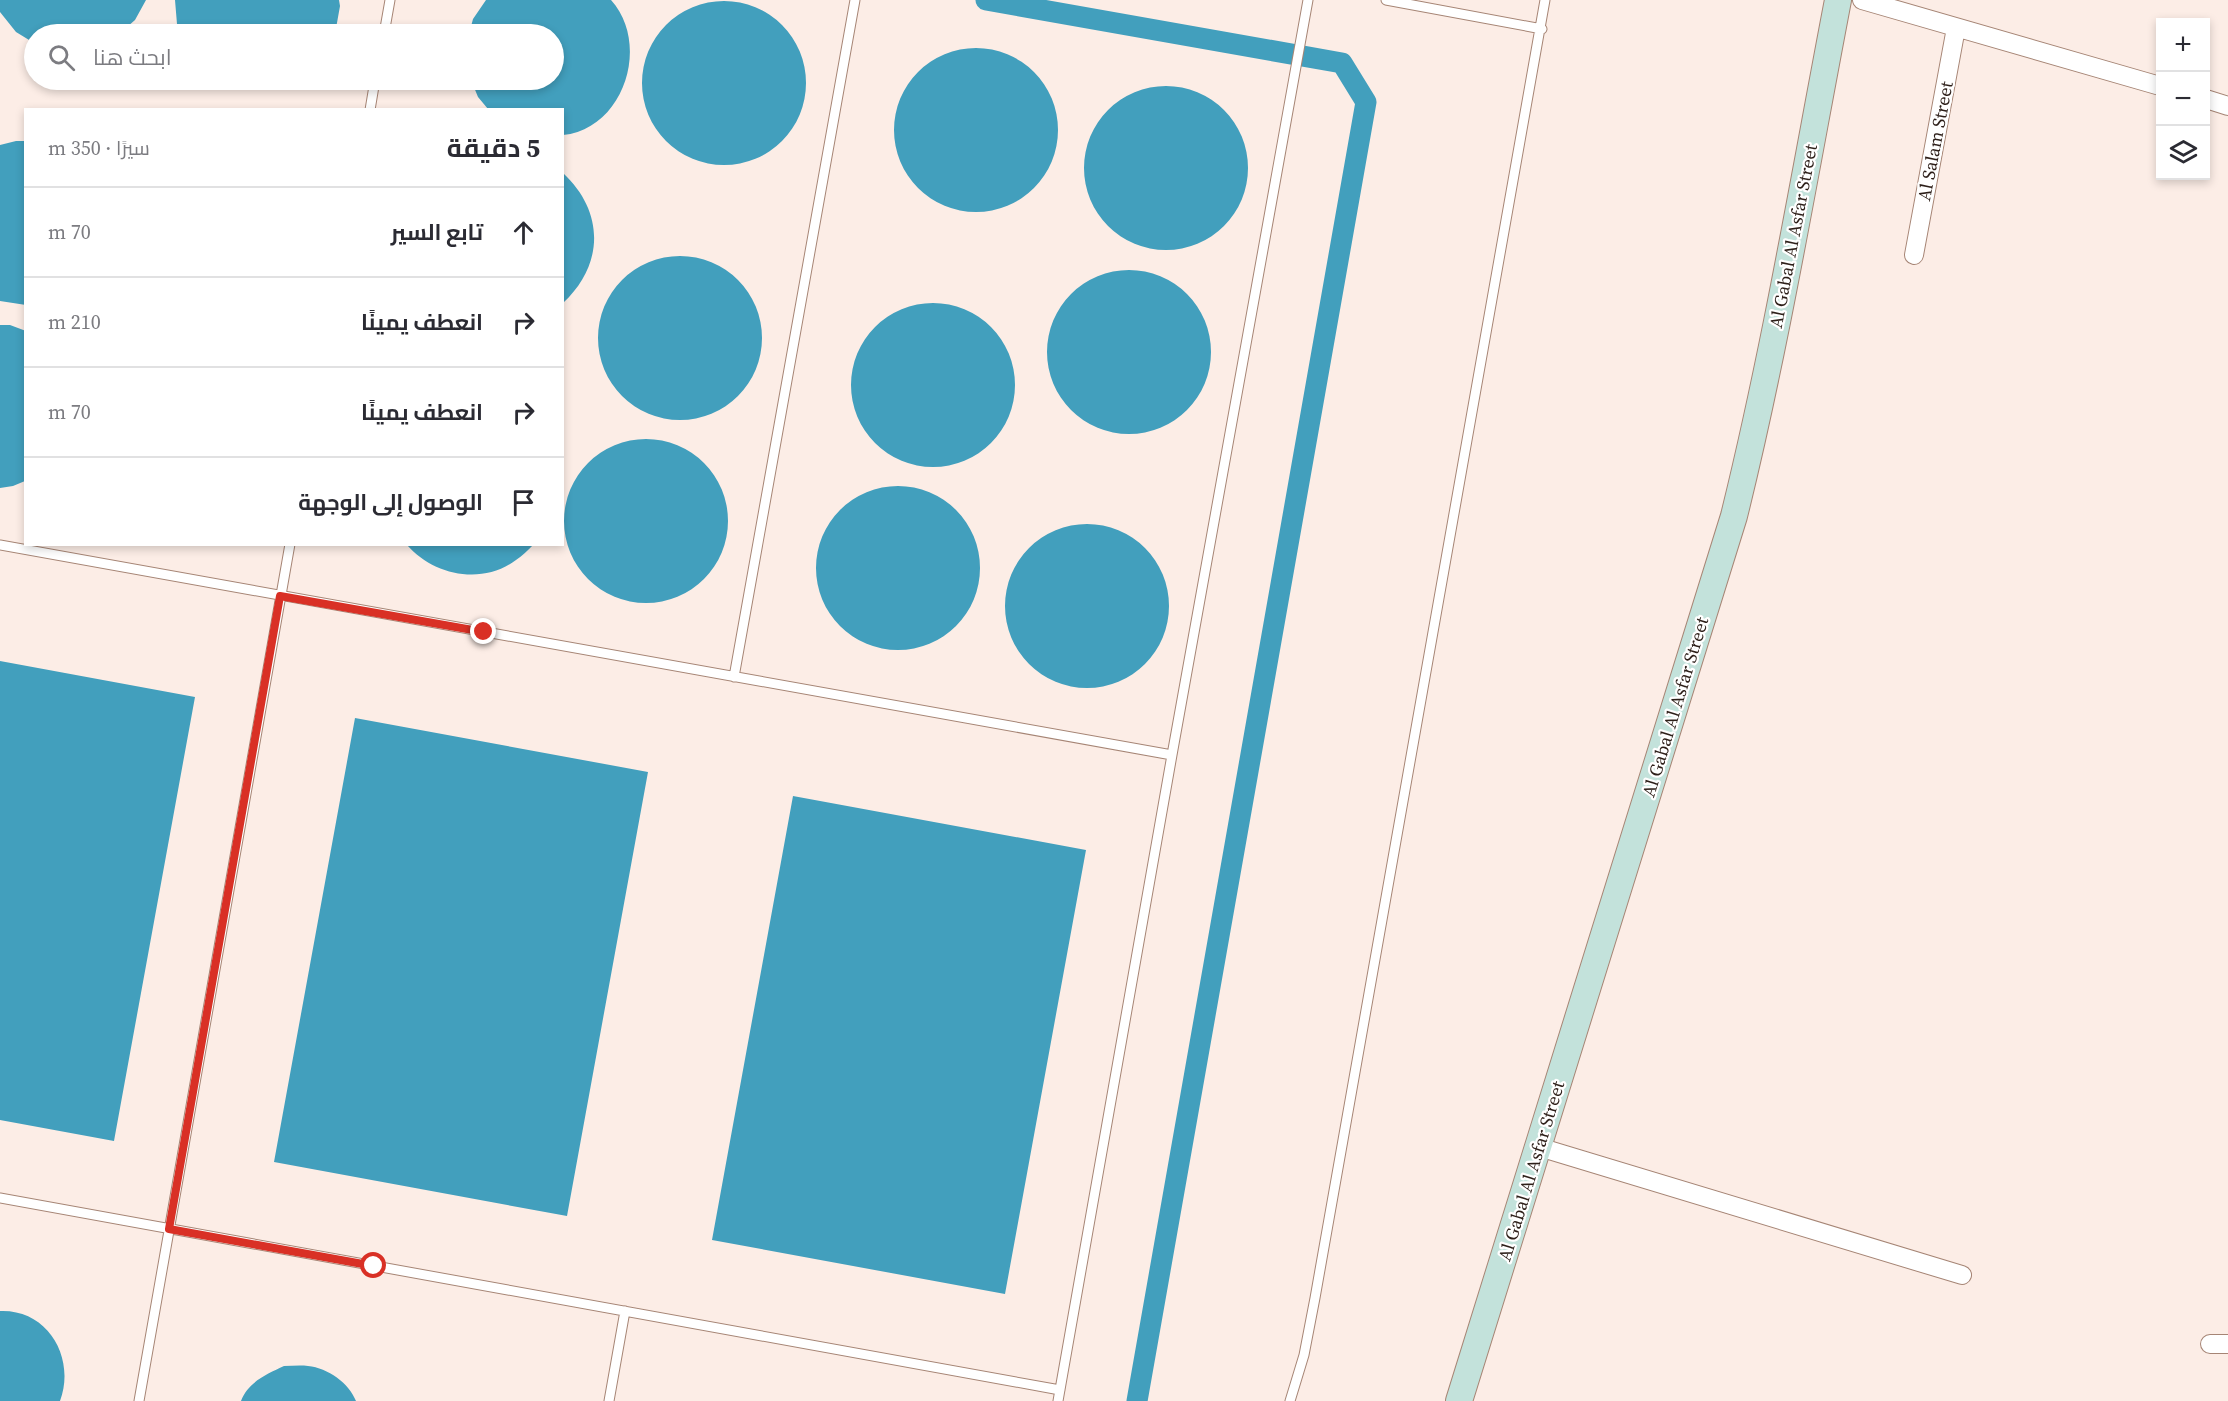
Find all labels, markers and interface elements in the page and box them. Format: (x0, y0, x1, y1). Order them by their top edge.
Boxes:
map controls (2156, 18, 2210, 180)
button: + (2156, 18, 2210, 72)
search box (24, 24, 564, 90)
icon: search (45, 41, 78, 74)
text: ابحث هنا (93, 42, 172, 72)
button: − (2156, 72, 2210, 126)
street label: Al Salam Street (1911, 79, 1959, 203)
button: layers (2156, 126, 2210, 180)
text: 5 دقيقة (447, 130, 540, 166)
text: سيرًا · 350 m (48, 134, 150, 162)
street label: Al Gabal Al Asfar Street (1763, 142, 1823, 330)
icon: ahead (507, 216, 540, 249)
text: تابع السير (391, 217, 483, 247)
text: 70 m (48, 218, 91, 246)
icon: right (507, 306, 540, 339)
text: انعطف يمينًا (361, 307, 483, 337)
text: 210 m (48, 308, 101, 336)
icon: right (507, 396, 540, 429)
text: انعطف يمينًا (361, 397, 483, 427)
text: 70 m (48, 398, 91, 426)
icon: arrive (507, 486, 540, 519)
text: الوصول إلى الوجهة (298, 487, 483, 517)
street label: Al Gabal Al Asfar Street (1636, 614, 1714, 800)
route end (470, 618, 496, 644)
street label: Al Gabal Al Asfar Street (1492, 1078, 1570, 1264)
route start (360, 1252, 386, 1278)

